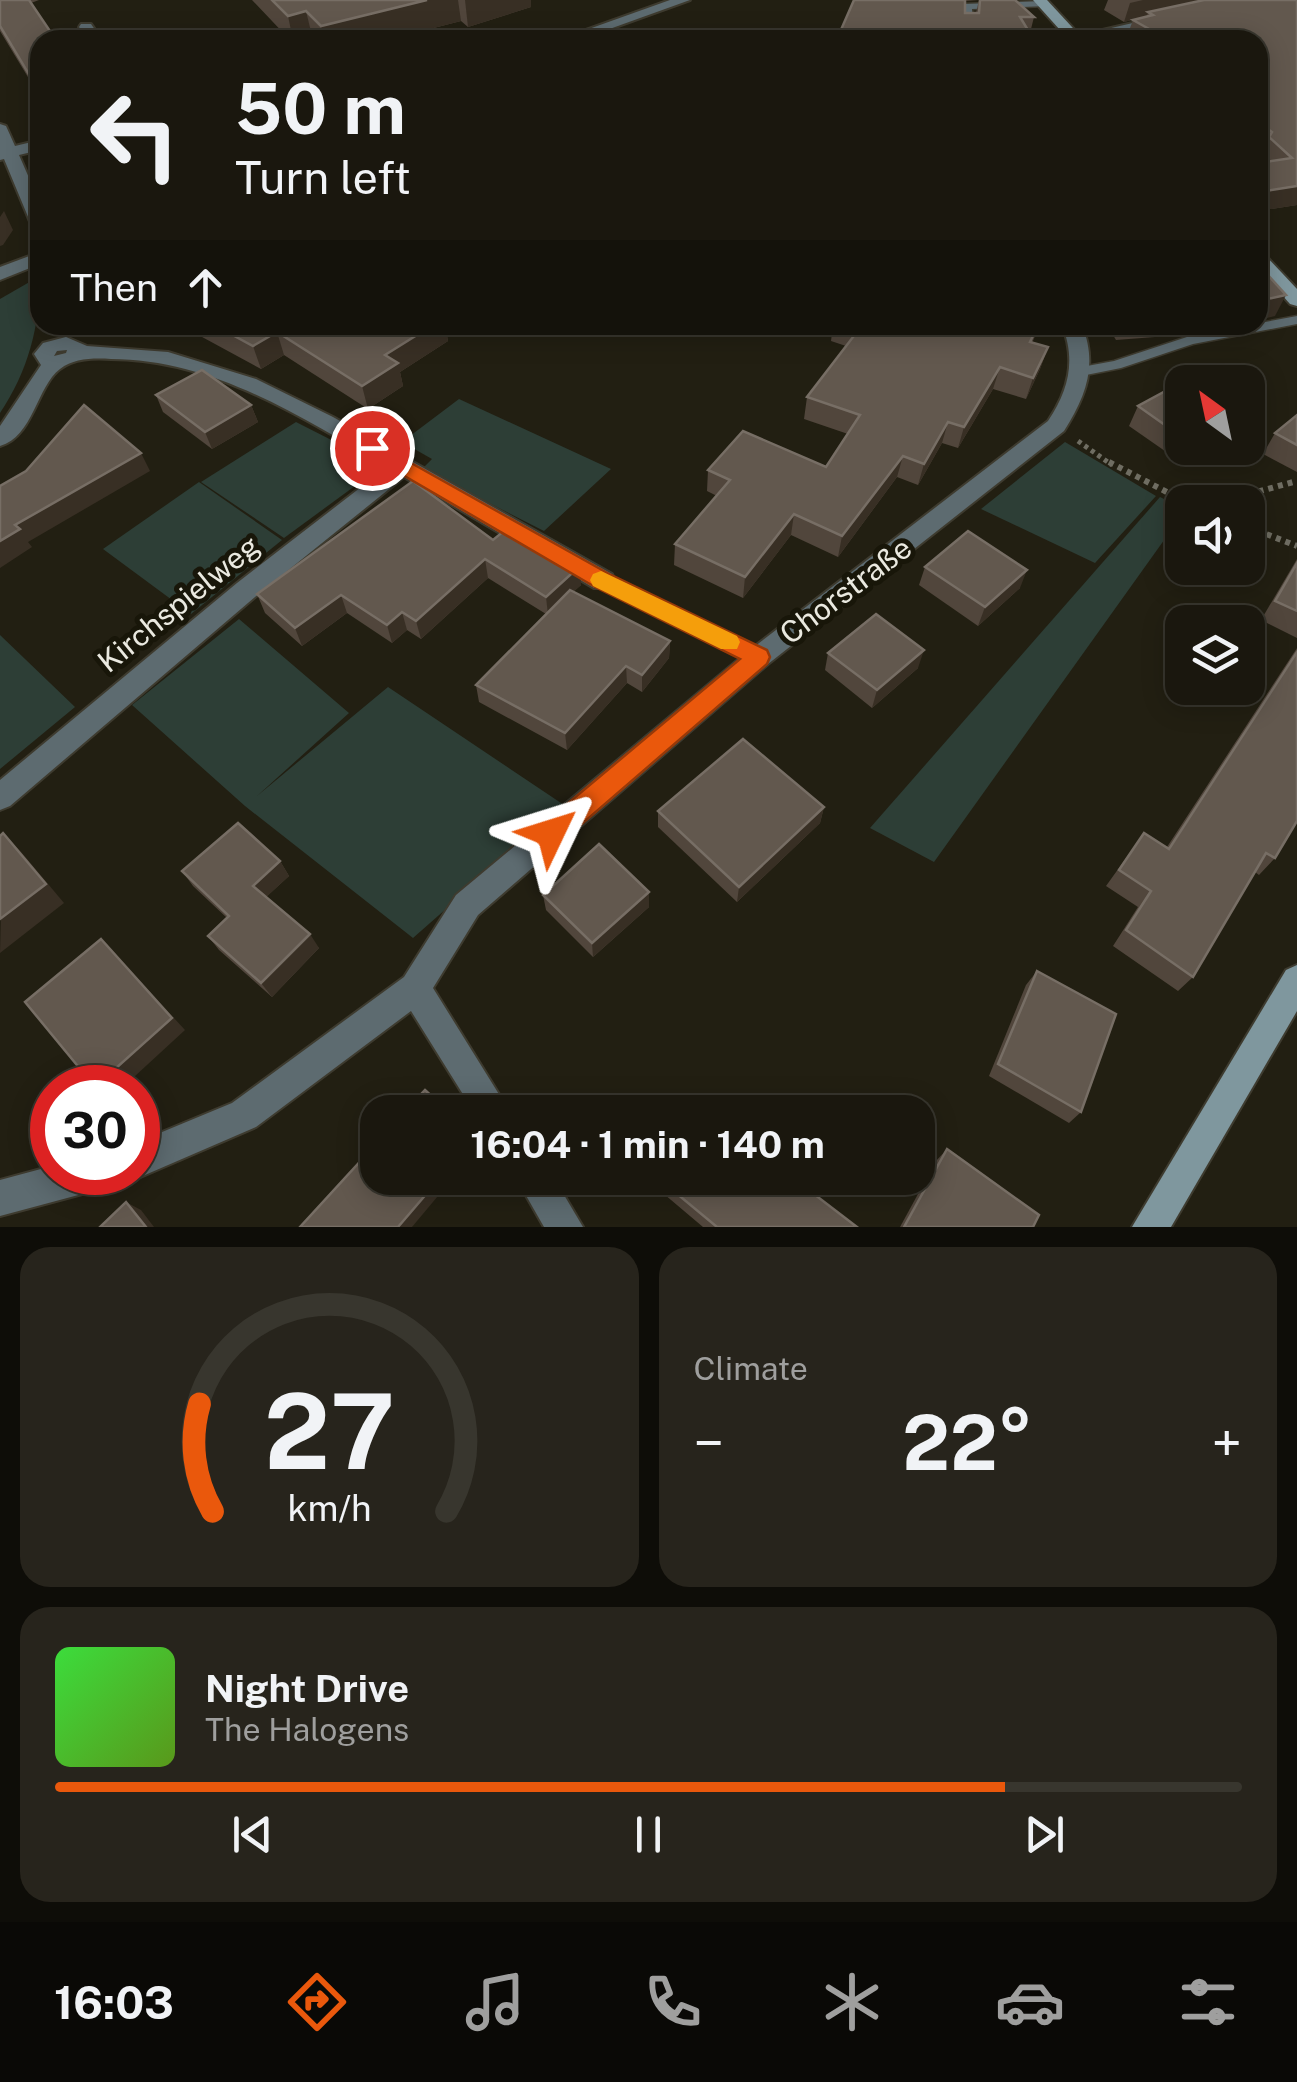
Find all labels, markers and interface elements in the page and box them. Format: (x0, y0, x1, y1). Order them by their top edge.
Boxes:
text: 50 m (235, 67, 406, 150)
icon: left (70, 70, 200, 200)
text: Turn left (235, 151, 411, 204)
icon: ahead (178, 260, 233, 315)
text: Then (70, 265, 158, 310)
north arrow (1165, 365, 1265, 465)
map controls (1165, 365, 1265, 705)
pin (330, 406, 415, 491)
icon: arrive (345, 421, 400, 476)
button: sound (1165, 485, 1265, 585)
street label: Kirchspielweg (90, 527, 266, 679)
street label: Chorstraße (772, 529, 918, 651)
button: layers (1165, 605, 1265, 705)
position arrow (499, 781, 603, 885)
speed limit sign: 30 (30, 1065, 160, 1195)
text: 16:04 · 1 min · 140 m (470, 1122, 825, 1167)
text: Climate (694, 1350, 808, 1387)
text: 27 (264, 1370, 395, 1492)
text: 22° (902, 1399, 1033, 1487)
text: − (694, 1411, 724, 1475)
text: + (1212, 1411, 1242, 1475)
text: km/h (287, 1487, 371, 1529)
text: Night Drive (205, 1666, 409, 1711)
text: The Halogens (205, 1711, 409, 1748)
icon: previous (225, 1807, 280, 1862)
icon: pause (621, 1807, 676, 1862)
icon: next (1017, 1807, 1072, 1862)
icon: directions (282, 1967, 352, 2037)
icon: music (460, 1967, 530, 2037)
icon: phone (638, 1967, 708, 2037)
icon: climate (817, 1967, 887, 2037)
icon: car (995, 1967, 1065, 2037)
icon: filters (1173, 1967, 1243, 2037)
text: 16:03 (54, 1976, 174, 2029)

